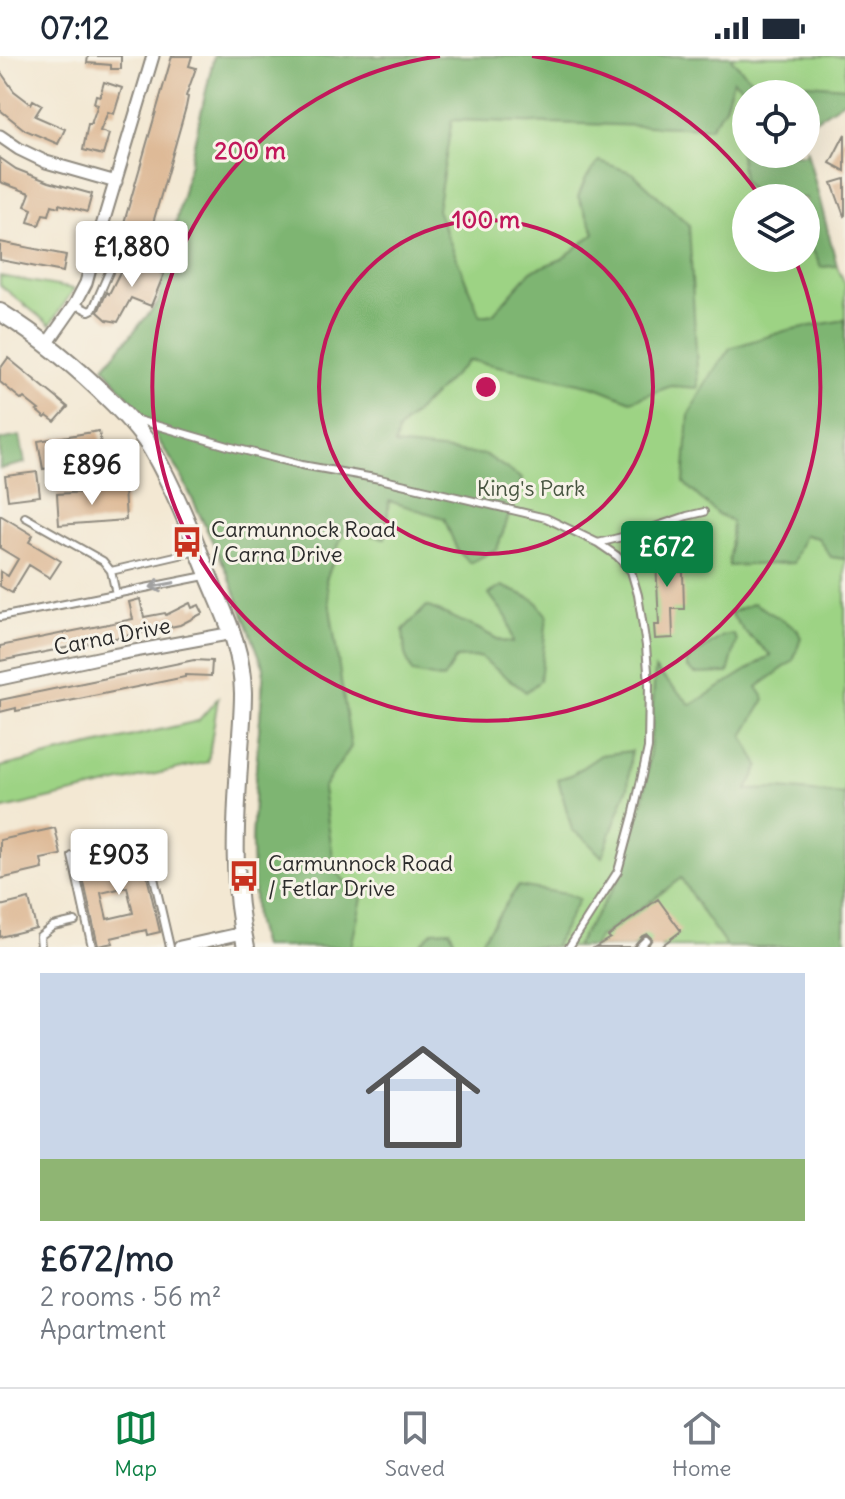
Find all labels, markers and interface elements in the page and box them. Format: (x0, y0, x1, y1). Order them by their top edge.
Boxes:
text: 07:12 (40, 9, 109, 47)
map controls (732, 80, 820, 272)
button: locate (732, 80, 820, 168)
text: 200 m (214, 135, 286, 165)
button: layers (732, 184, 820, 272)
text: 100 m (452, 204, 520, 234)
pin: £1,880 (67, 221, 197, 289)
text: £1,880 (94, 230, 170, 263)
centre of rings (472, 373, 500, 401)
pin: £896 (45, 439, 139, 507)
text: £896 (63, 448, 121, 481)
park label: King's Park (477, 474, 585, 502)
place label: Carmunnock Road / Carna Drive (211, 515, 396, 568)
pin: £672 (620, 521, 714, 589)
bus stop icon: Carmunnock Road / Carna Drive (170, 525, 204, 559)
text: £672 (639, 530, 695, 563)
one-way arrow (150, 578, 176, 593)
street label: Carna Drive (51, 611, 173, 661)
pin: £903 (72, 829, 166, 897)
text: £903 (89, 838, 149, 871)
place label: Carmunnock Road / Fetlar Drive (268, 849, 453, 902)
bus stop icon: Carmunnock Road / Fetlar Drive (227, 859, 261, 893)
icon: home (351, 1025, 495, 1169)
text: £672/mo (40, 1237, 174, 1280)
text: 2 rooms · 56 m² (40, 1280, 221, 1313)
text: Apartment (40, 1313, 166, 1346)
tab: Map (114, 1406, 158, 1482)
tab: Saved (385, 1406, 445, 1482)
tab: Home (672, 1406, 731, 1482)

